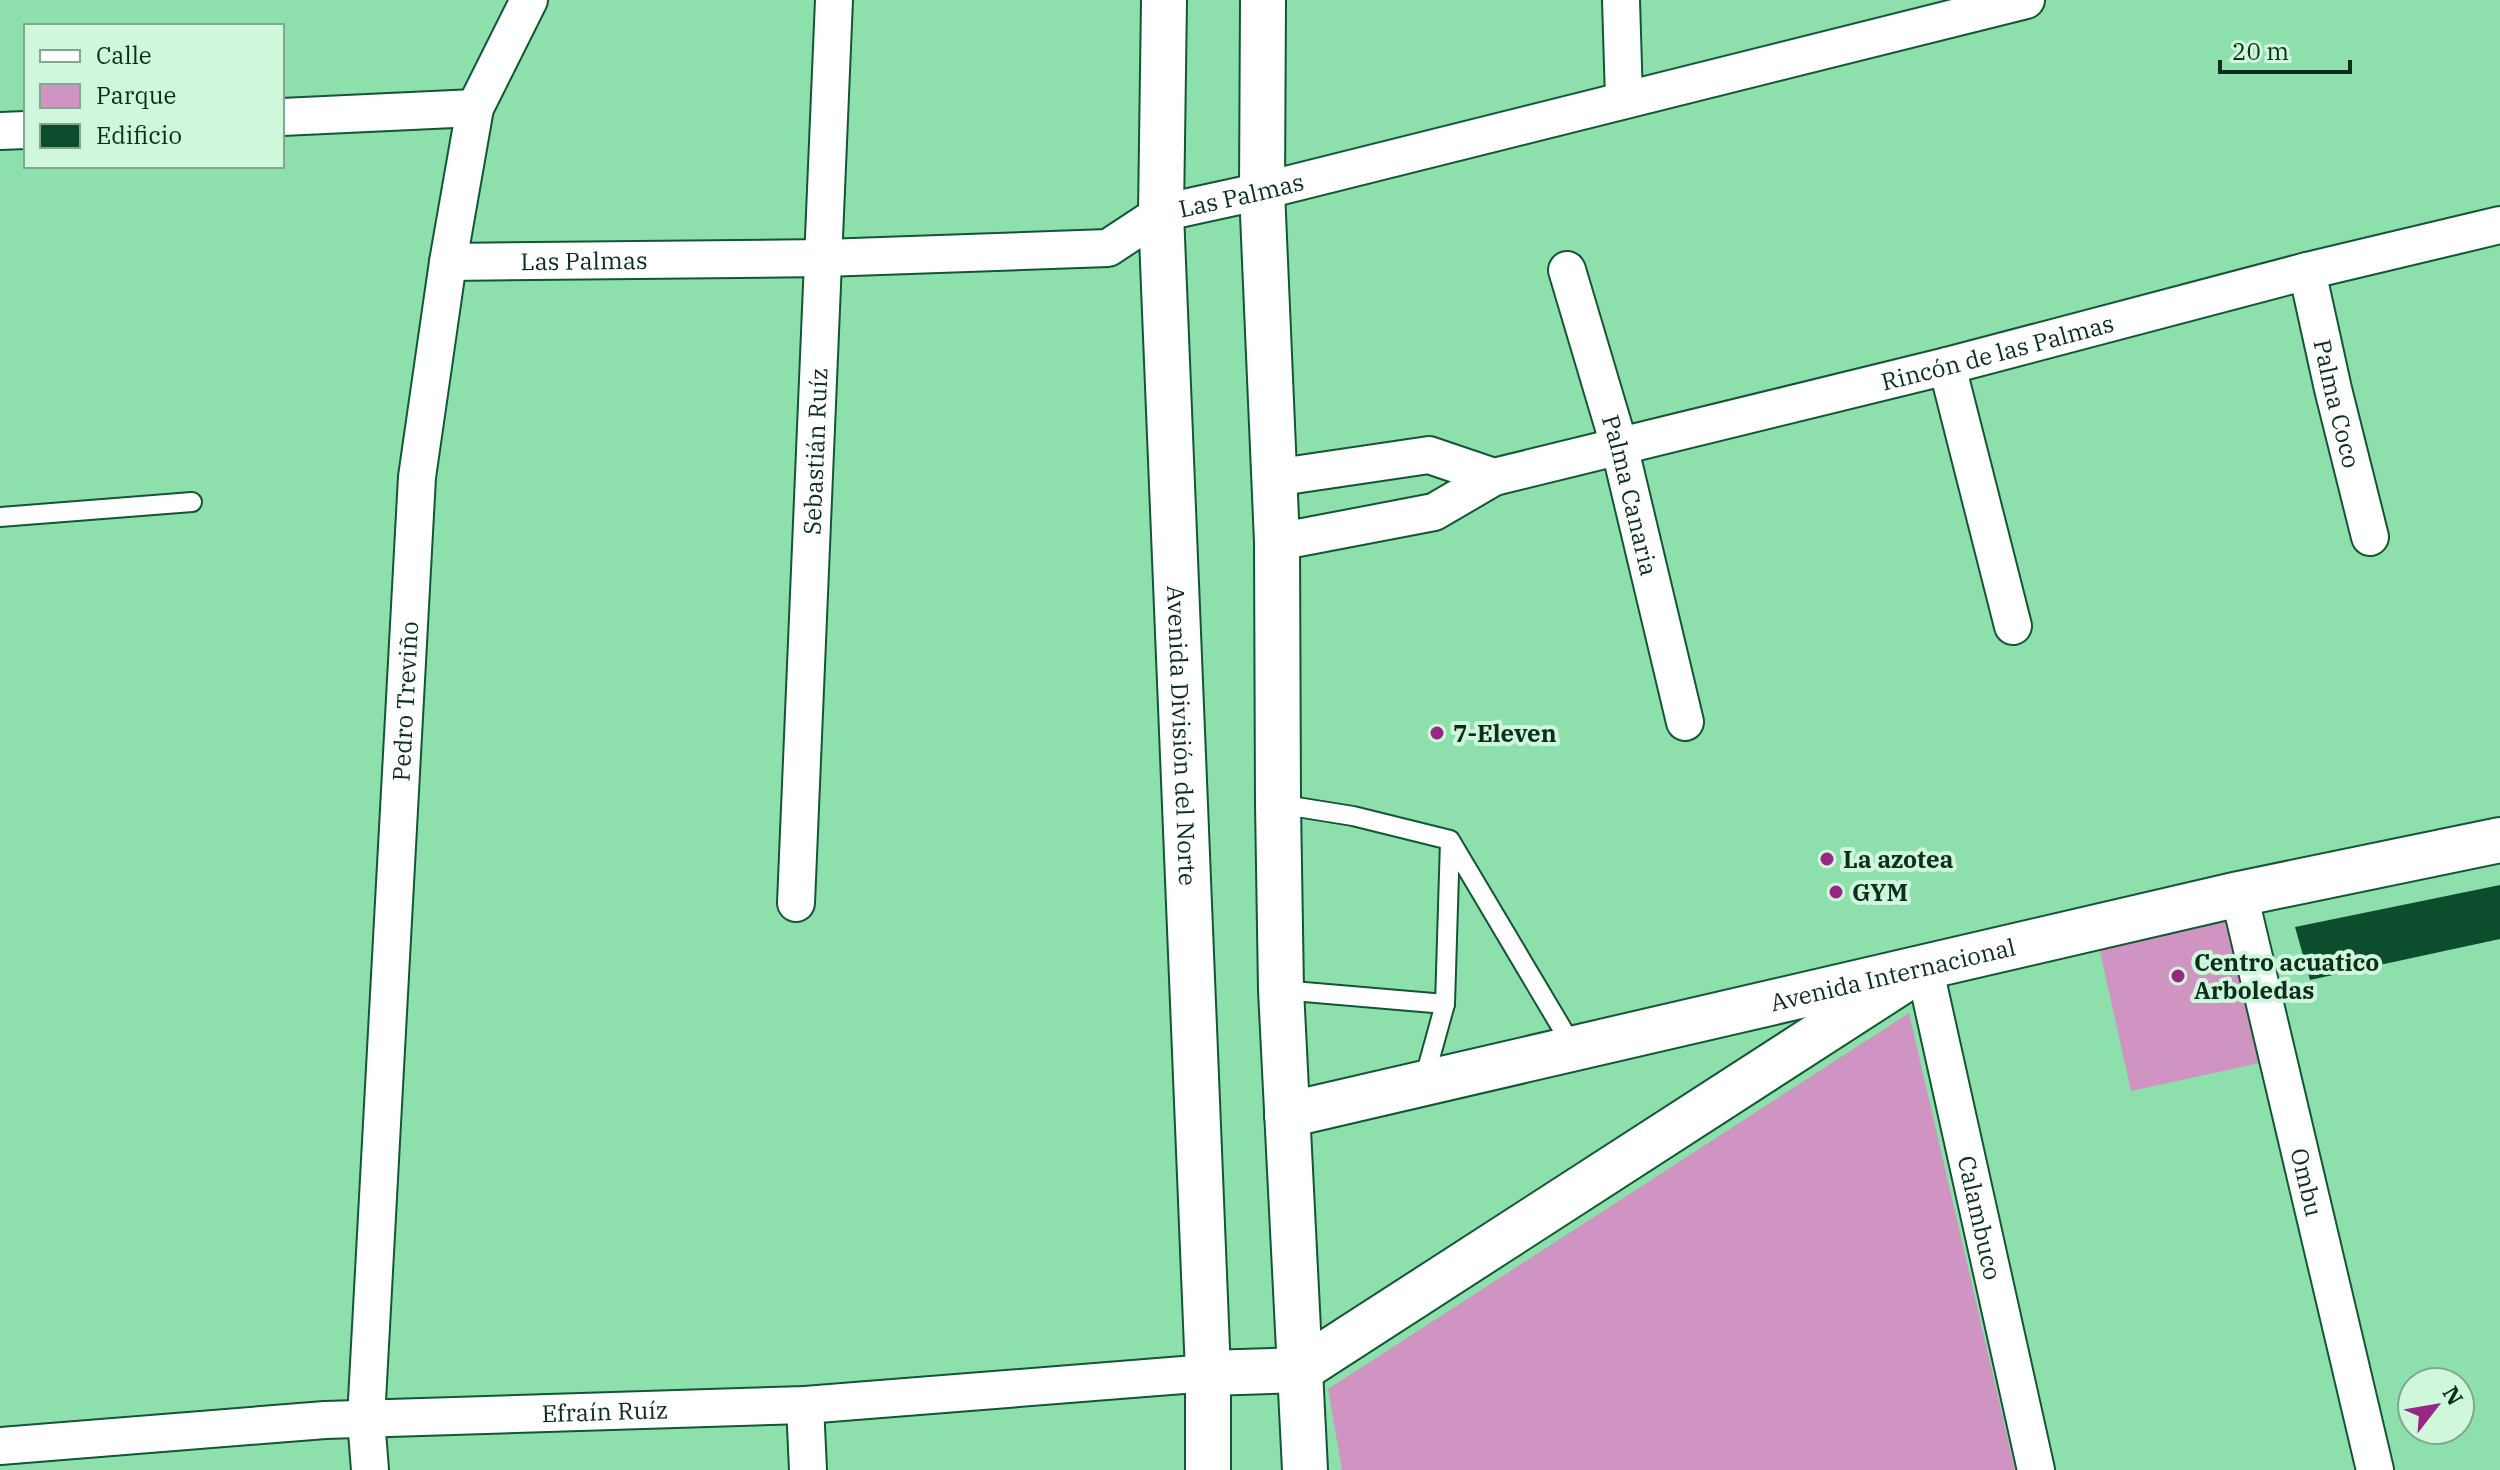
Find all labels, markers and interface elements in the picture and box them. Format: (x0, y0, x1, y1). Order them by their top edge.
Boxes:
legend (24, 24, 284, 168)
scale bar (2220, 24, 2350, 74)
text: 20 m (2232, 35, 2289, 67)
text: Calle (96, 39, 152, 71)
text: Parque (96, 79, 176, 111)
text: Edificio (96, 119, 182, 151)
street label: Las Palmas (1176, 165, 1307, 225)
street label: Las Palmas (520, 244, 648, 277)
street label: Rincón de las Palmas (1878, 307, 2117, 398)
street label: Palma Coco (2307, 336, 2368, 471)
street label: Sebastián Ruíz (796, 367, 835, 535)
street label: Palma Canaria (1595, 411, 1666, 579)
street label: Avenida División del Norte (1160, 585, 1204, 886)
street label: Pedro Treviño (385, 620, 425, 782)
place label: 7-Eleven (1453, 717, 1557, 749)
marker: 7-Eleven (1428, 724, 1446, 742)
place label: La azotea (1843, 843, 1954, 875)
marker: La azotea (1818, 850, 1836, 868)
place label: GYM (1852, 876, 1908, 908)
marker: GYM (1827, 883, 1845, 901)
street label: Avenida Internacional (1767, 930, 2019, 1018)
place label: Centro acuatico Arboledas (2194, 946, 2379, 1006)
marker: Centro acuatico Arboledas (2169, 967, 2187, 985)
street label: Ombu (2283, 1145, 2331, 1220)
street label: Calambuco (1951, 1153, 2009, 1283)
north arrow (2396, 1366, 2476, 1446)
text: N (2437, 1381, 2470, 1410)
street label: Efraín Ruíz (541, 1393, 669, 1429)

